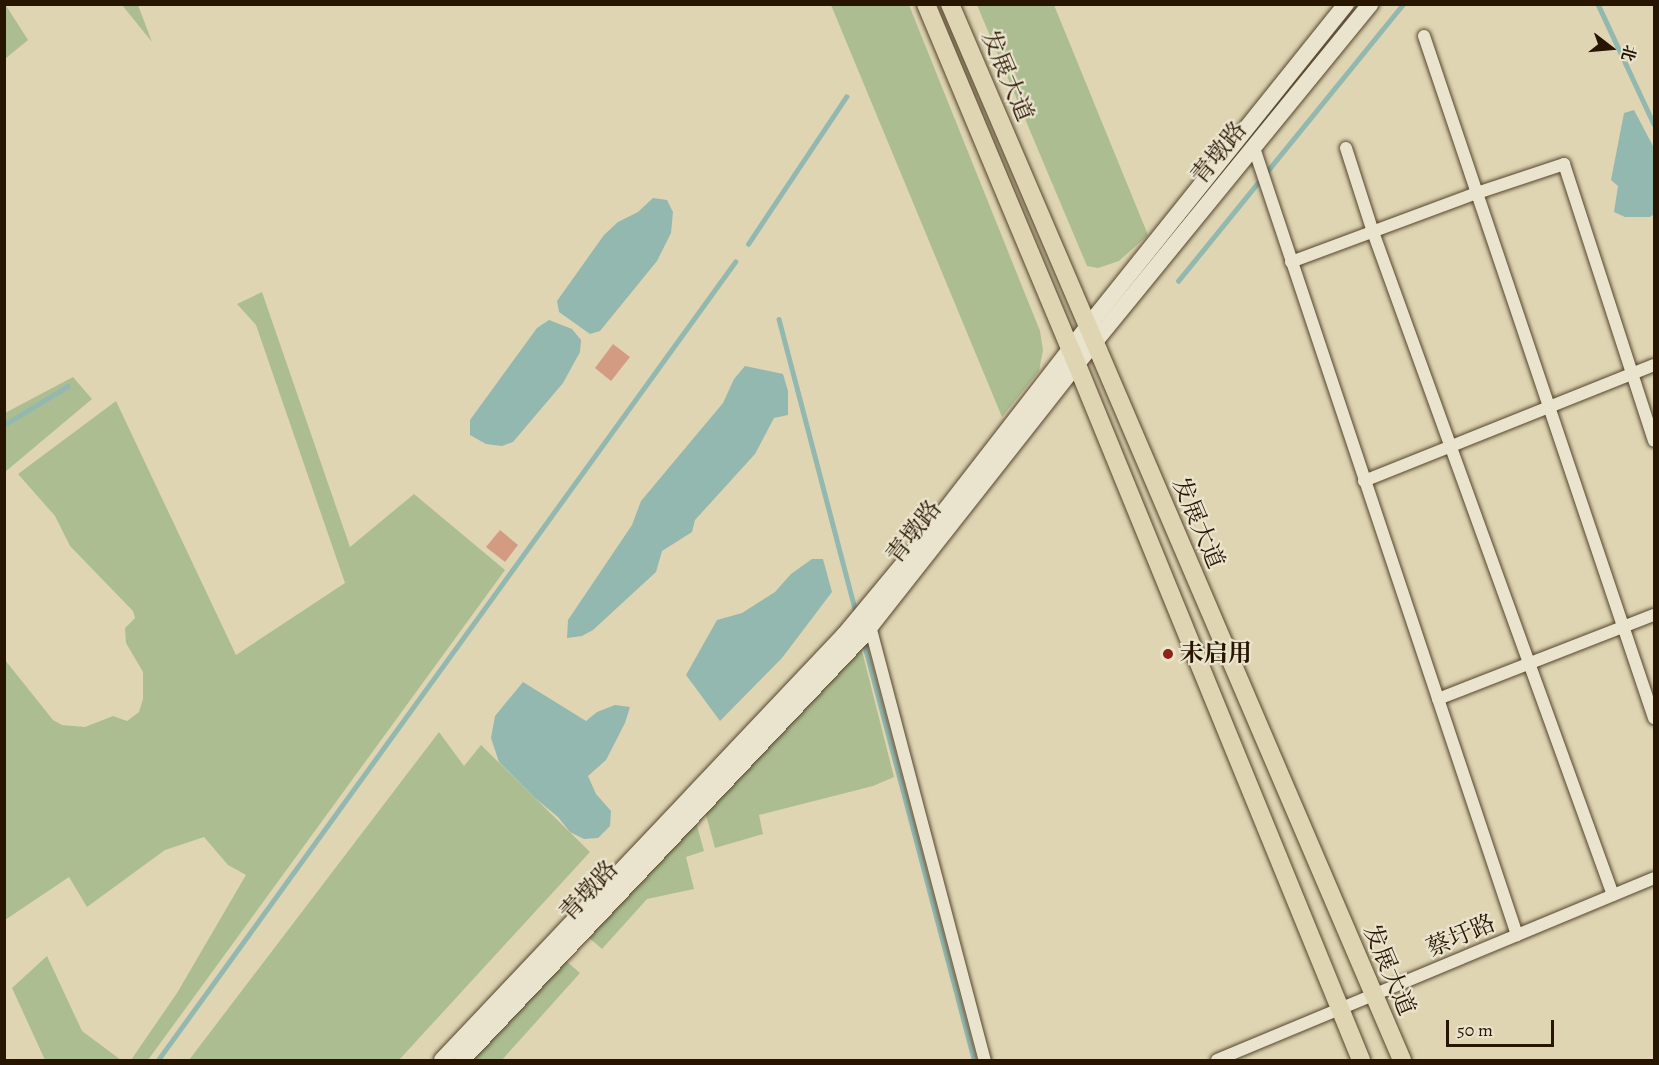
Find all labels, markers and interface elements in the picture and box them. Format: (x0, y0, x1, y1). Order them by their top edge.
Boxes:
north arrow (1581, 18, 1641, 78)
street label: 发展大道 (975, 26, 1039, 126)
text: 北 (1616, 42, 1641, 64)
street label: 青墩路 (1185, 116, 1253, 190)
street label: 发展大道 (1166, 473, 1230, 573)
street label: 青墩路 (880, 495, 948, 569)
place label: 未启用 (1180, 640, 1252, 668)
marker: 未启用 (1161, 647, 1175, 661)
street label: 青墩路 (554, 855, 624, 927)
street label: 蔡圩路 (1422, 909, 1500, 963)
street label: 发展大道 (1357, 920, 1421, 1020)
scale bar (1449, 1008, 1557, 1046)
text: 50 m (1457, 1018, 1493, 1042)

